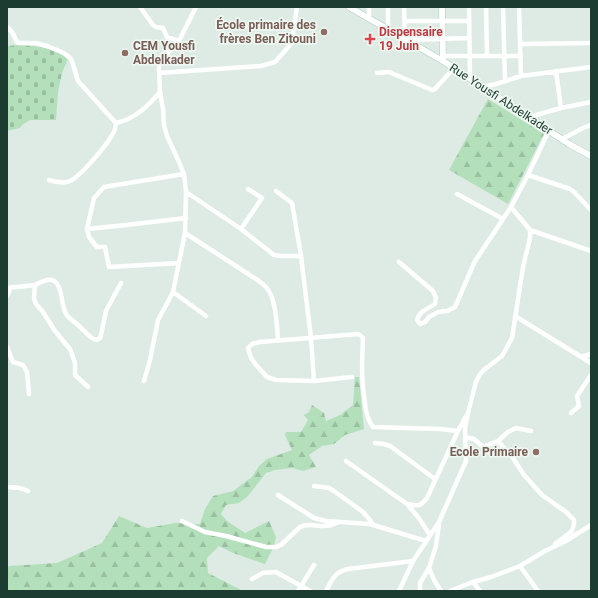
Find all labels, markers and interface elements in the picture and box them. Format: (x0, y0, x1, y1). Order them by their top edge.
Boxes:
place label: École primaire des frères Ben Zitouni (216, 17, 316, 46)
place label: Dispensaire 19 Juin (379, 25, 443, 53)
marker: École primaire des frères Ben Zitouni (319, 27, 329, 37)
marker: Dispensaire 19 Juin (364, 33, 376, 45)
place label: CEM Yousfi Abdelkader (133, 39, 195, 67)
marker: CEM Yousfi Abdelkader (120, 48, 130, 58)
street label: Rue Yousfi Abdelkader (447, 60, 555, 138)
place label: Ecole Primaire (450, 445, 529, 459)
marker: Ecole Primaire (531, 447, 541, 457)

